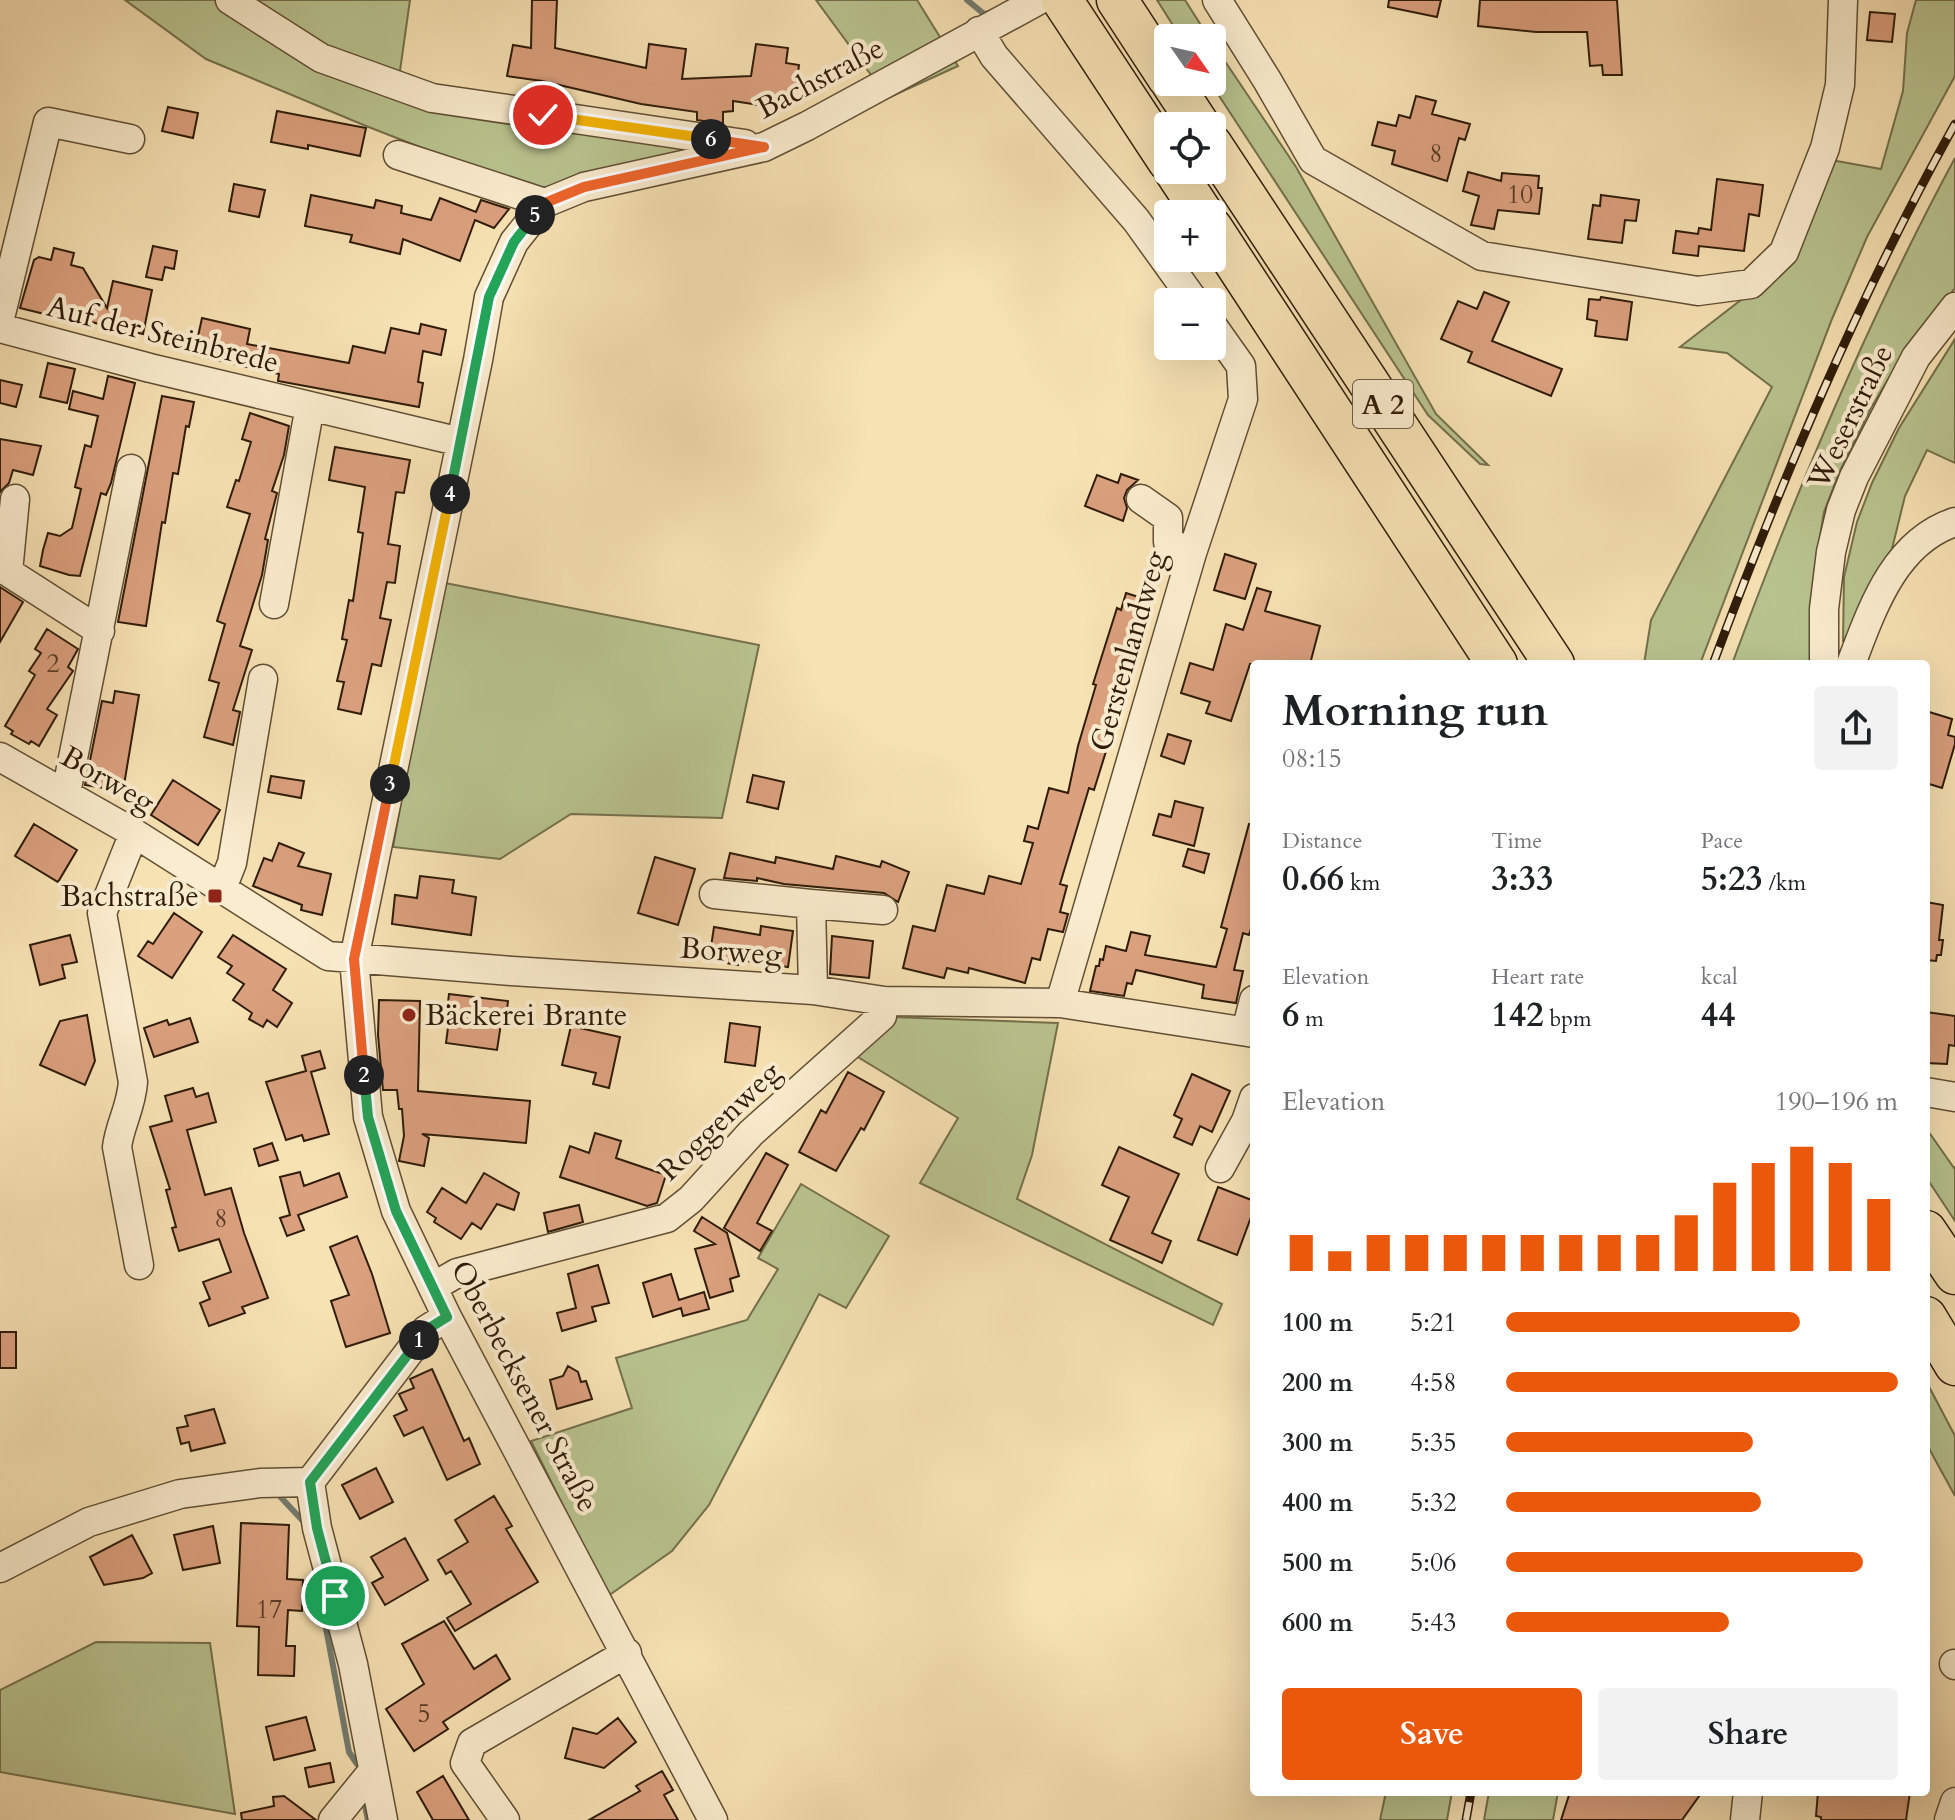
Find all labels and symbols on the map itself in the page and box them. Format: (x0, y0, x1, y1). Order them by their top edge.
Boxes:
north arrow (1154, 24, 1226, 96)
street label: Bachstraße (750, 28, 891, 129)
pin (509, 81, 577, 149)
pin: 6 (691, 119, 731, 159)
house number: 8 (1429, 136, 1443, 171)
house number: 10 (1507, 177, 1533, 212)
pin: 5 (515, 195, 555, 235)
street label: Auf der Steinbrede (43, 286, 283, 383)
street label: Weserstraße (1797, 338, 1903, 497)
road number: A 2 (1353, 380, 1413, 428)
pin: 4 (430, 474, 470, 514)
street label: Gerstenlandweg (1080, 546, 1177, 756)
house number: 2 (46, 646, 60, 681)
street label: Borweg (53, 736, 162, 823)
pin: 3 (370, 764, 410, 804)
place label: Bachstraße (61, 876, 199, 917)
marker: Bachstraße (206, 887, 224, 905)
street label: Borweg (679, 927, 783, 976)
place label: Bäckerei Brante (425, 995, 627, 1036)
marker: Bäckerei Brante (400, 1006, 418, 1024)
street label: Roggenweg (649, 1052, 790, 1190)
pin: 2 (344, 1055, 384, 1095)
house number: 8 (214, 1201, 228, 1236)
street label: Oberbecksener Straße (441, 1253, 608, 1519)
pin: 1 (399, 1320, 439, 1360)
pin (301, 1562, 369, 1630)
house number: 17 (256, 1592, 282, 1627)
house number: 5 (417, 1696, 431, 1731)

